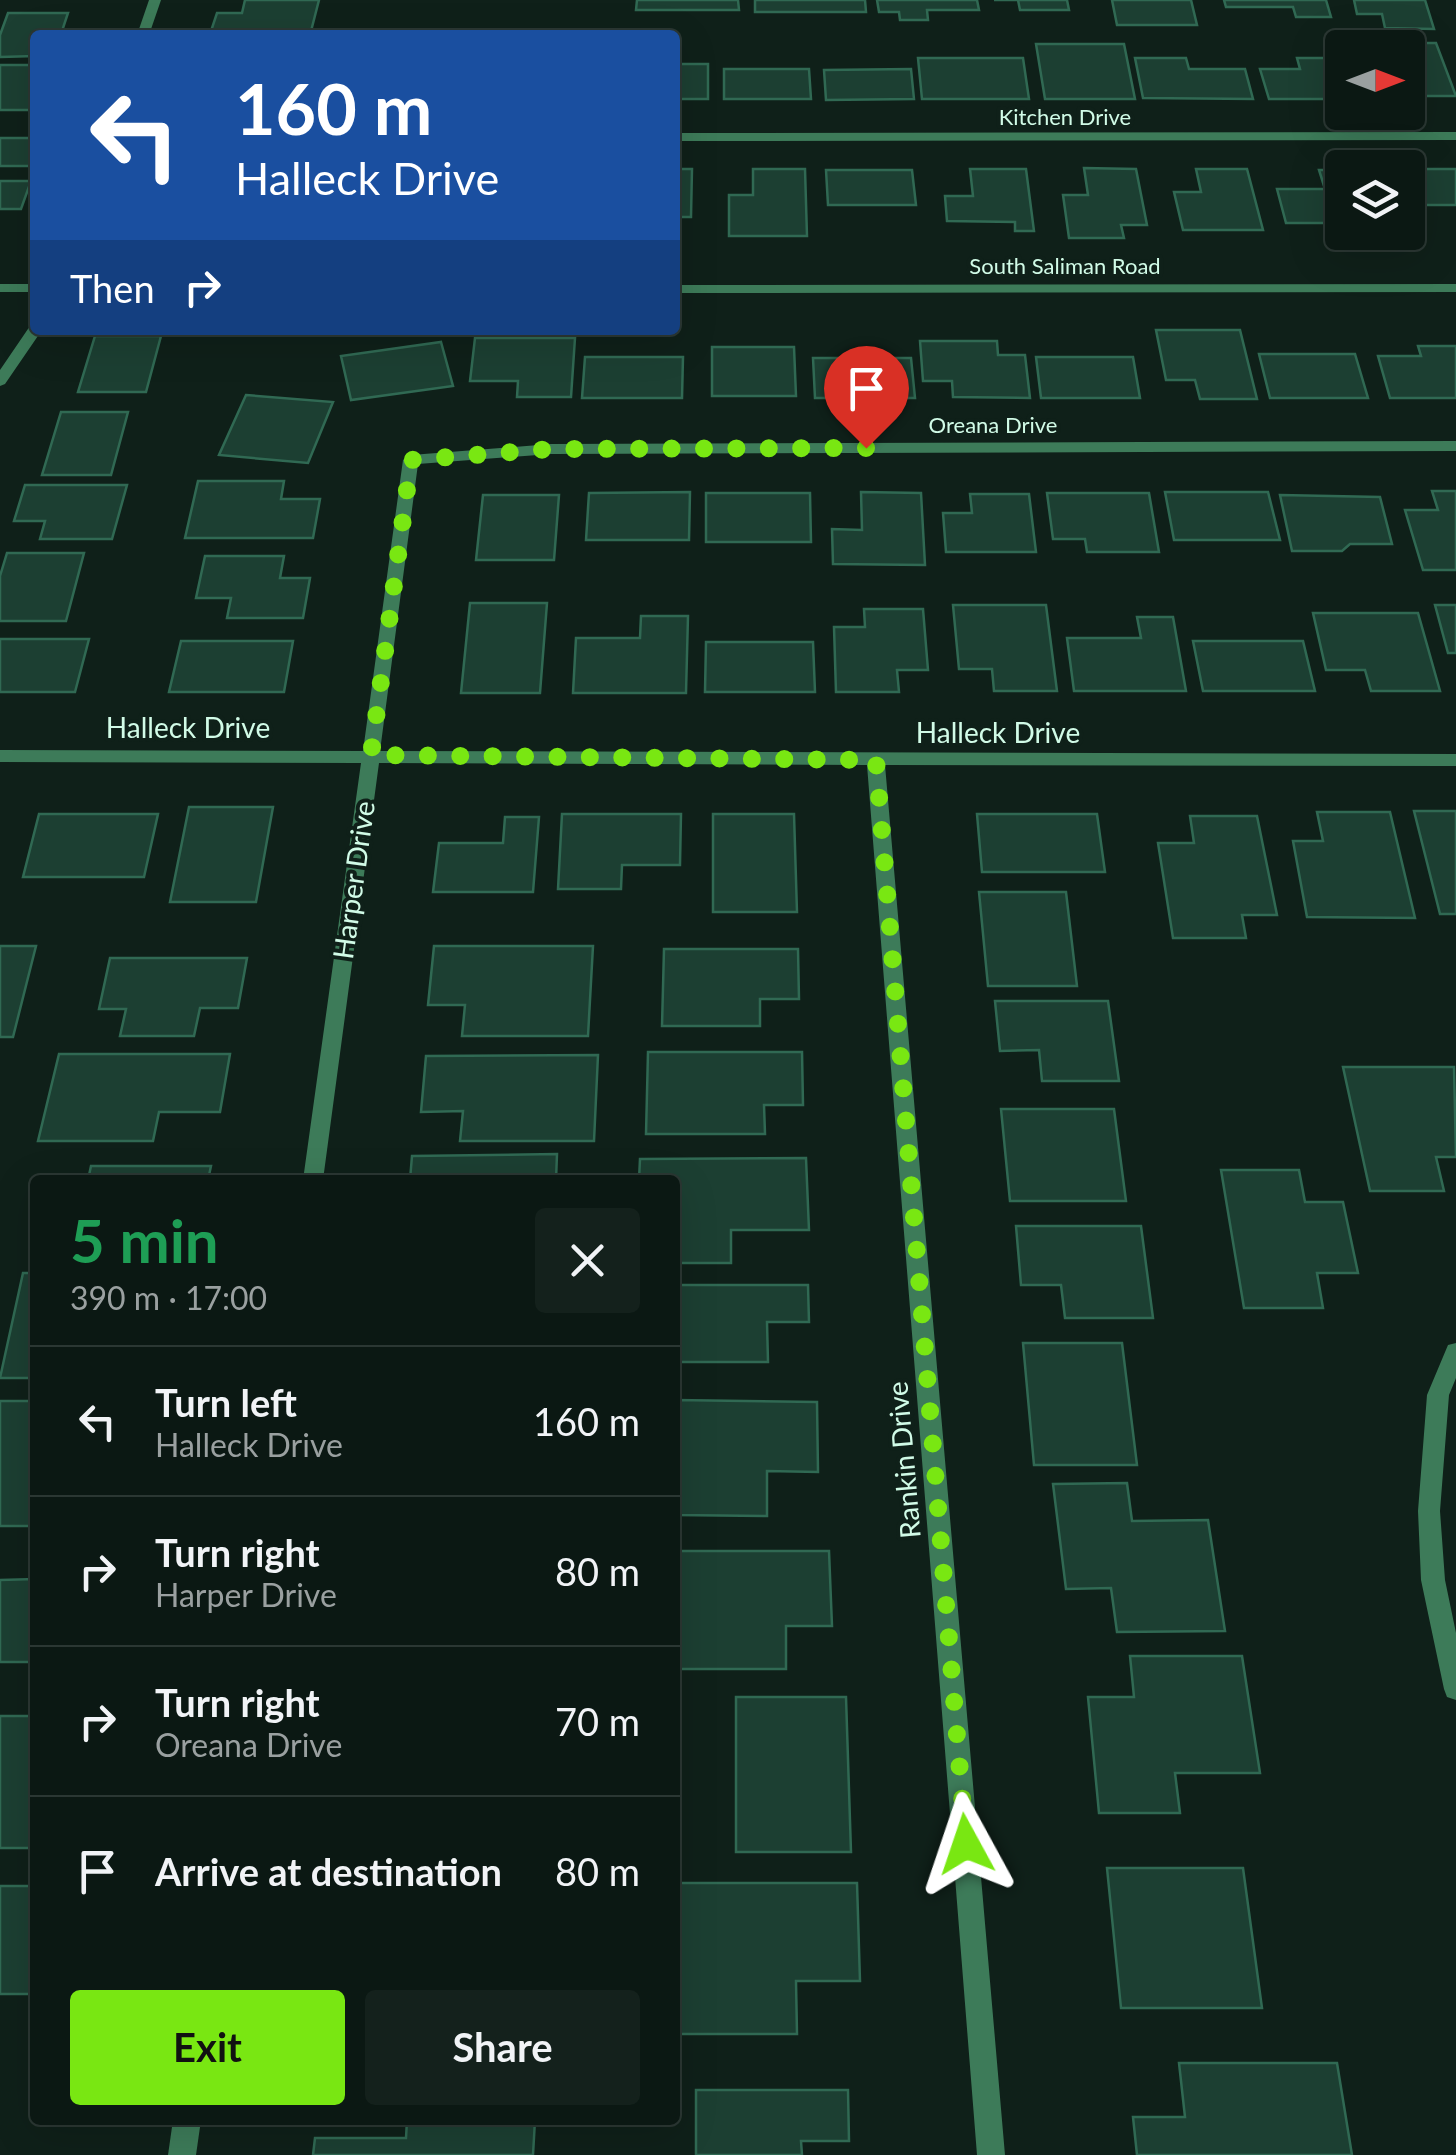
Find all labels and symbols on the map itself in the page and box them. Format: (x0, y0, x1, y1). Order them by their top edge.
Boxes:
north arrow (1325, 30, 1425, 130)
street label: Kitchen Drive (999, 103, 1131, 130)
street label: South Saliman Road (969, 252, 1161, 279)
pin (824, 346, 909, 449)
street label: Oreana Drive (929, 411, 1057, 438)
street label: Halleck Drive (106, 710, 270, 744)
street label: Halleck Drive (916, 715, 1080, 749)
street label: Harper Drive (325, 799, 381, 961)
street label: Rankin Drive (879, 1380, 927, 1540)
position arrow (914, 1792, 1018, 1896)

